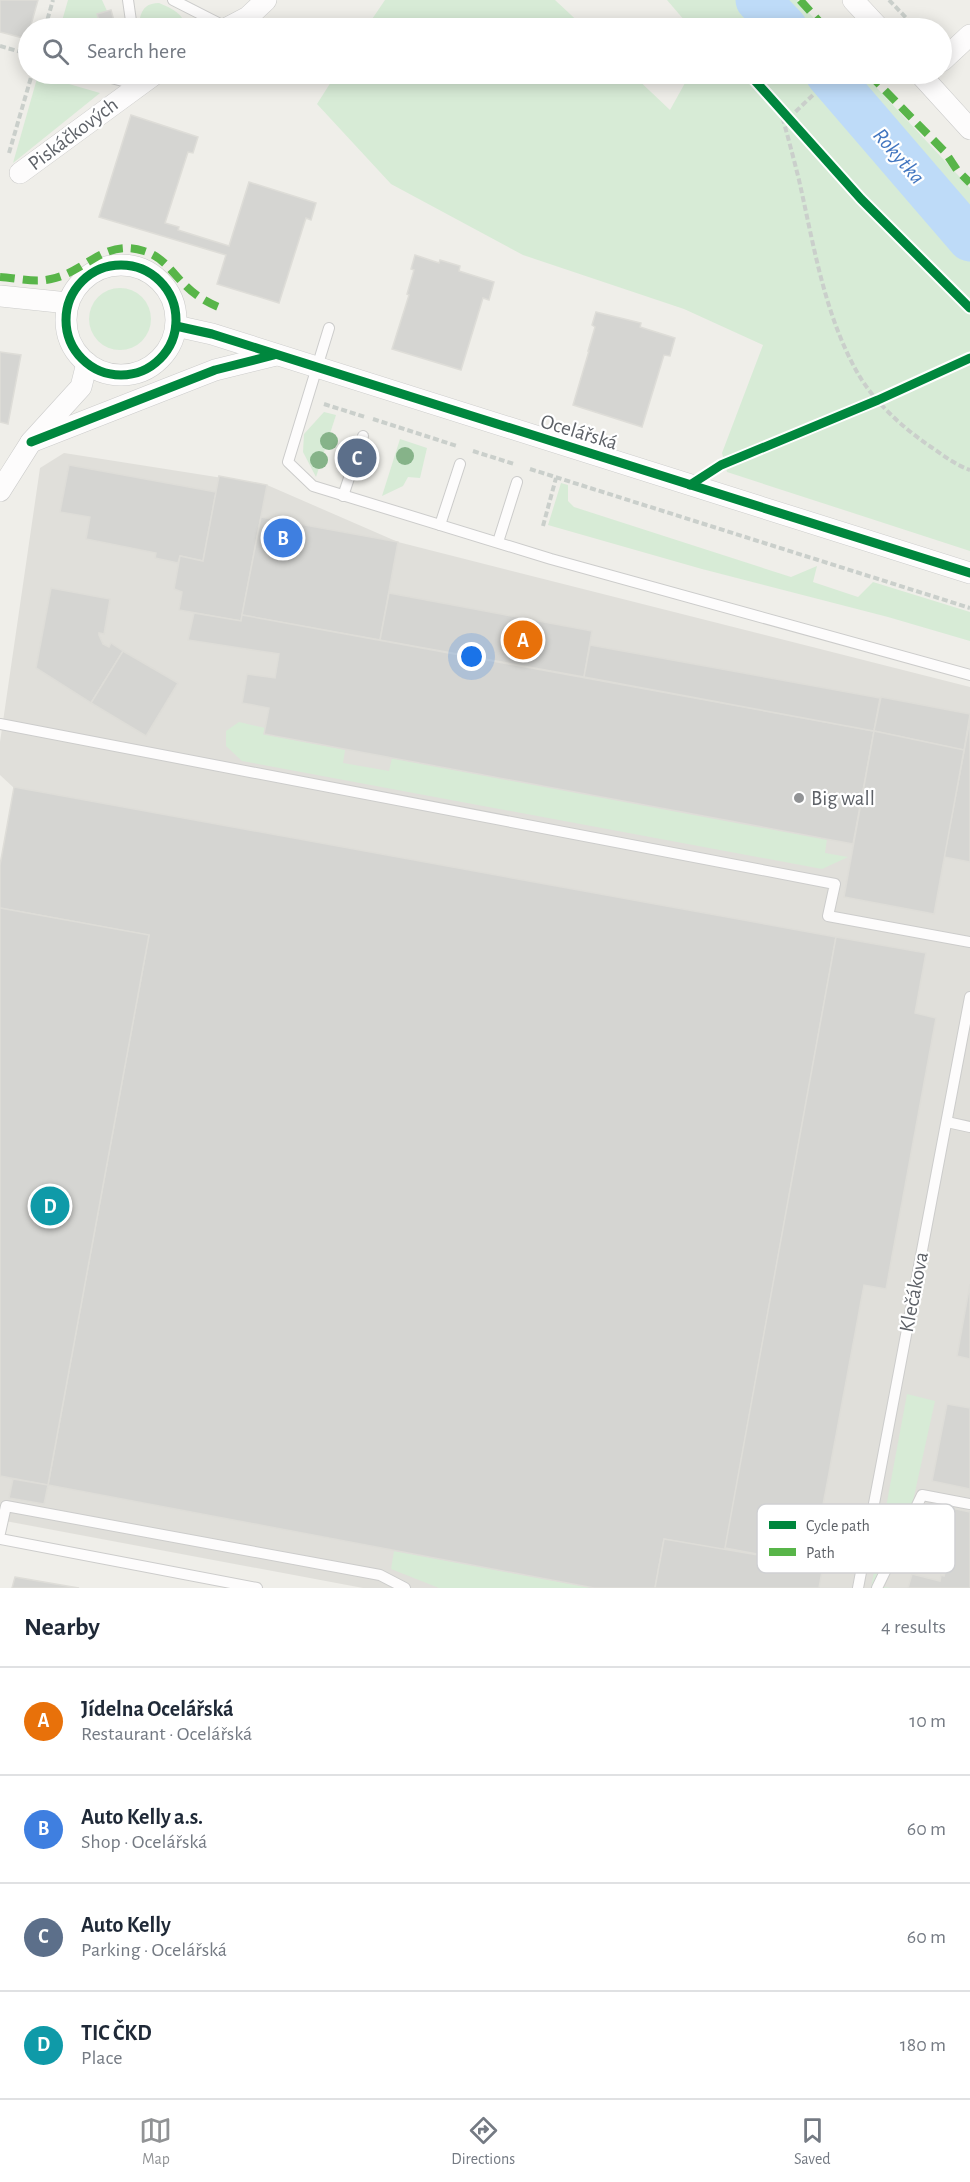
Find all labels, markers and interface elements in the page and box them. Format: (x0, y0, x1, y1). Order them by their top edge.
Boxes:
search box (18, 18, 952, 84)
icon: search (39, 35, 72, 68)
text: Search here (87, 40, 186, 62)
street label: Piskáčkových (24, 94, 122, 174)
water label: Rokytka (869, 124, 929, 188)
street label: Ocelářská (538, 410, 620, 454)
pin: C (338, 436, 376, 480)
pin: B (264, 516, 302, 560)
pin: A (504, 618, 542, 662)
your location (457, 642, 486, 671)
place label: Big wall (811, 788, 875, 809)
marker: Big wall (792, 791, 806, 805)
pin: D (31, 1184, 70, 1228)
street label: Klečákova (896, 1250, 932, 1334)
legend (757, 1504, 955, 1573)
text: Cycle path (806, 1518, 870, 1535)
text: Path (806, 1545, 835, 1561)
text: Nearby (24, 1614, 100, 1640)
text: 4 results (881, 1617, 946, 1637)
text: Jídelna Ocelářská (81, 1698, 234, 1720)
text: A (38, 1711, 50, 1731)
text: 10 m (909, 1711, 946, 1731)
text: Restaurant · Ocelářská (81, 1724, 252, 1744)
text: Auto Kelly a.s. (81, 1806, 203, 1828)
text: B (38, 1819, 49, 1839)
text: 60 m (907, 1819, 946, 1839)
text: Shop · Ocelářská (81, 1832, 207, 1852)
text: Auto Kelly (81, 1914, 171, 1936)
text: C (38, 1927, 49, 1947)
text: 60 m (907, 1927, 946, 1947)
text: Parking · Ocelářská (81, 1940, 227, 1960)
text: TIC ČKD (81, 2022, 152, 2044)
text: D (37, 2035, 50, 2055)
text: 180 m (900, 2035, 946, 2055)
text: Place (81, 2048, 122, 2068)
tab: Map (139, 2114, 172, 2169)
tab: Directions (451, 2114, 515, 2169)
tab: Saved (794, 2114, 831, 2169)

